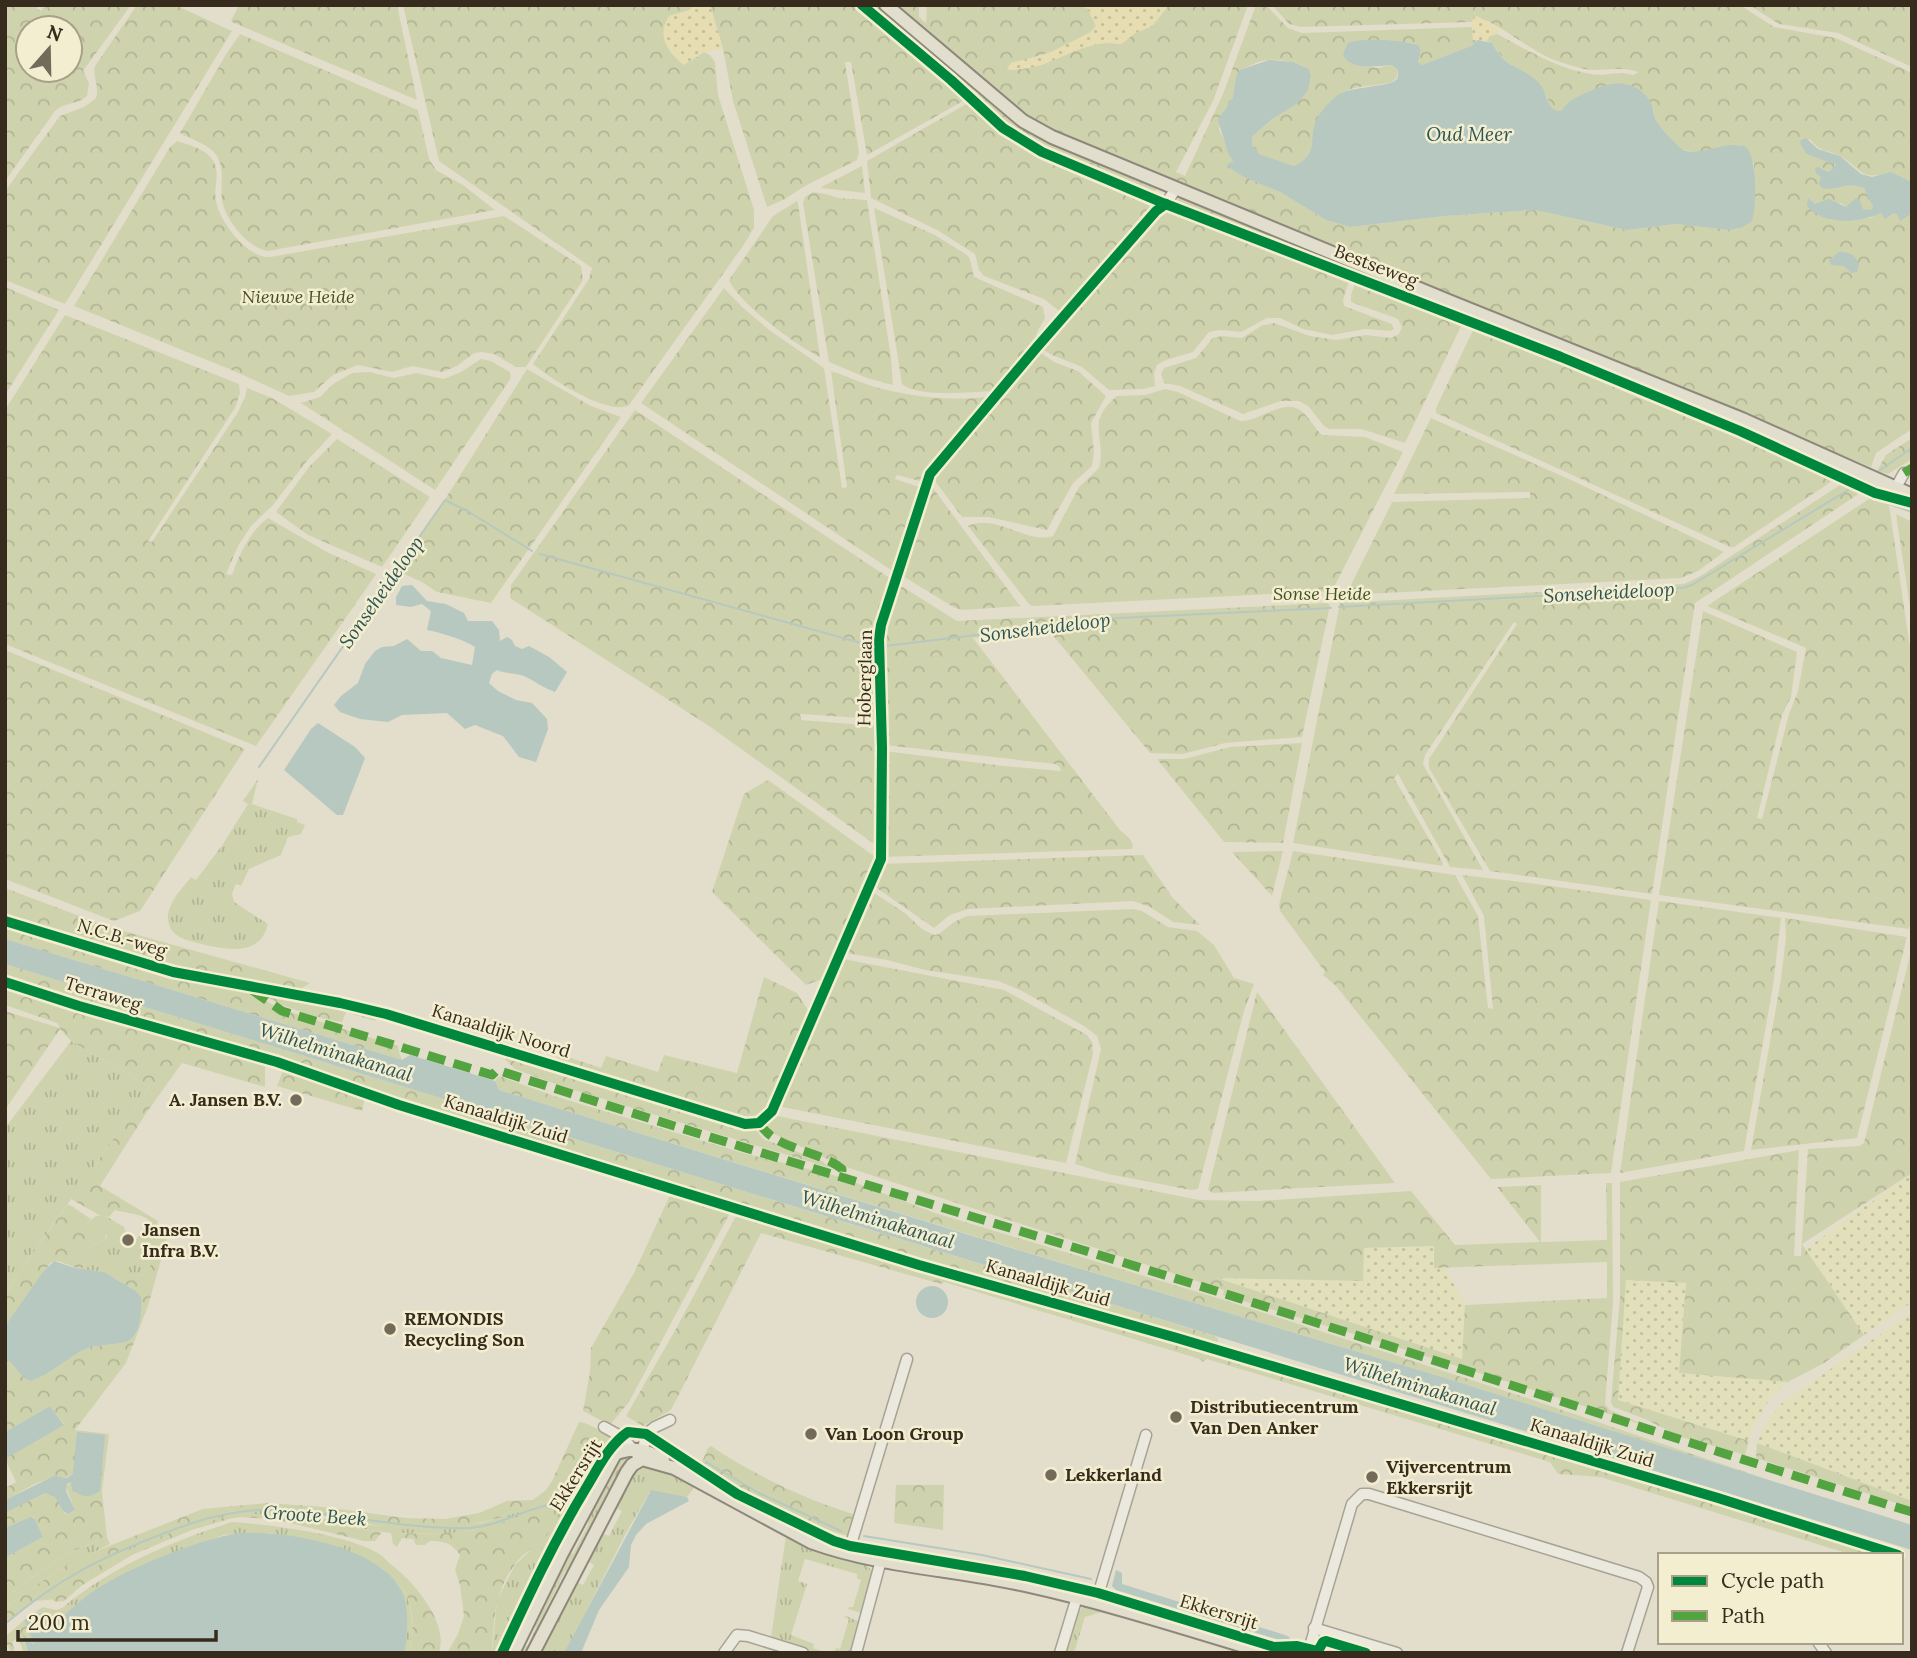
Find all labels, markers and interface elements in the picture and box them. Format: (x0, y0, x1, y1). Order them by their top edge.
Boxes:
north arrow (14, 14, 84, 84)
text: N (44, 19, 66, 47)
water label: Oud Meer (1426, 122, 1512, 146)
street label: Bestseweg (1331, 239, 1422, 292)
park label: Nieuwe Heide (241, 285, 355, 308)
water label: Sonseheideloop (334, 531, 428, 653)
water label: Sonseheideloop (1543, 577, 1675, 607)
park label: Sonse Heide (1273, 582, 1371, 605)
water label: Sonseheideloop (978, 607, 1112, 647)
street label: Hoberglaan (852, 629, 877, 727)
street label: N.C.B.-weg (74, 913, 171, 962)
street label: Terraweg (62, 971, 145, 1016)
street label: Kanaaldijk Noord (429, 998, 574, 1063)
water label: Wilhelminakanaal (257, 1017, 416, 1087)
place label: A. Jansen B.V. (169, 1088, 282, 1111)
street label: Kanaaldijk Zuid (441, 1089, 571, 1148)
marker: A. Jansen B.V. (288, 1092, 304, 1108)
water label: Wilhelminakanaal (799, 1184, 958, 1254)
place label: Jansen Infra B.V. (142, 1218, 219, 1262)
marker: Jansen Infra B.V. (120, 1232, 136, 1248)
street label: Kanaaldijk Zuid (983, 1254, 1113, 1311)
place label: REMONDIS Recycling Son (404, 1307, 525, 1351)
marker: REMONDIS Recycling Son (382, 1321, 398, 1337)
water label: Wilhelminakanaal (1341, 1351, 1500, 1421)
place label: Distributiecentrum Van Den Anker (1190, 1395, 1359, 1439)
marker: Distributiecentrum Van Den Anker (1168, 1409, 1184, 1425)
street label: Kanaaldijk Zuid (1527, 1413, 1657, 1472)
place label: Van Loon Group (825, 1422, 964, 1445)
marker: Van Loon Group (803, 1426, 819, 1442)
street label: Ekkersrijt (544, 1434, 607, 1515)
place label: Vijvercentrum Ekkersrijt (1386, 1455, 1512, 1499)
place label: Lekkerland (1065, 1463, 1162, 1486)
marker: Lekkerland (1043, 1467, 1059, 1483)
marker: Vijvercentrum Ekkersrijt (1364, 1469, 1380, 1485)
water label: Groote Beek (263, 1499, 367, 1531)
legend (1658, 1553, 1903, 1644)
text: Cycle path (1721, 1567, 1824, 1594)
street label: Ekkersrijt (1177, 1589, 1261, 1634)
scale bar (18, 1598, 215, 1642)
text: Path (1721, 1602, 1765, 1629)
text: 200 m (28, 1609, 90, 1636)

